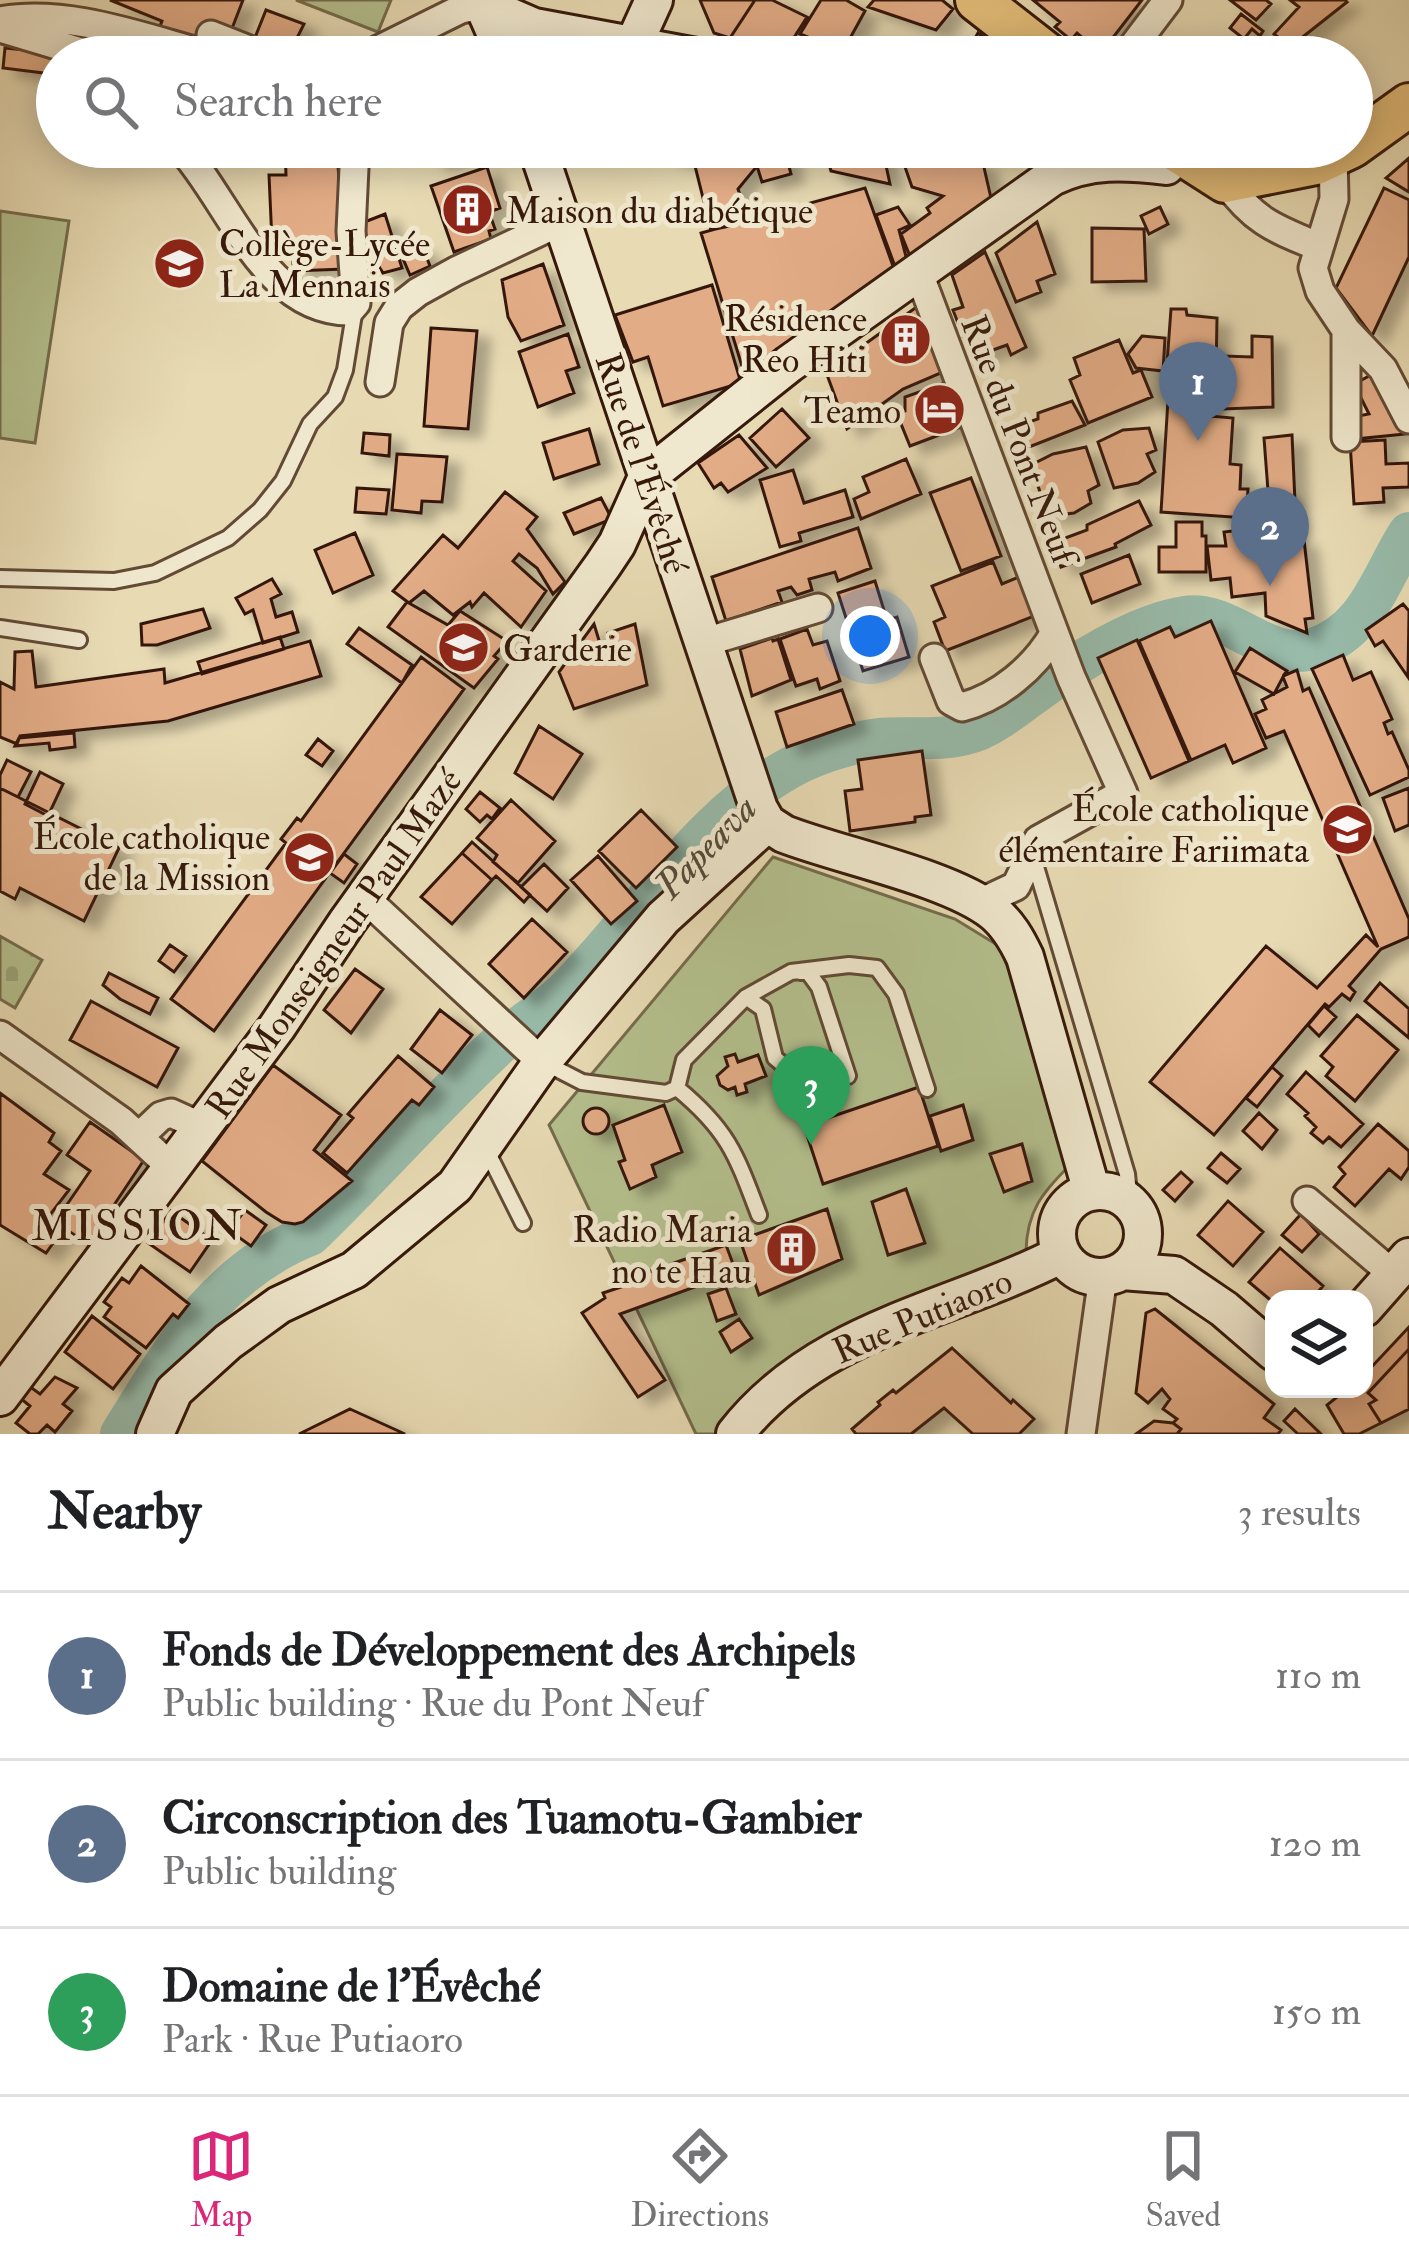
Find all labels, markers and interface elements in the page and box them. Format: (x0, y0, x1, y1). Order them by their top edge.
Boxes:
search box (36, 36, 1373, 168)
icon: search (78, 69, 144, 135)
text: Search here (174, 74, 382, 130)
building icon: Maison du diabétique (439, 182, 495, 238)
place label: Maison du diabétique (506, 189, 813, 234)
place label: Collège-Lycée La Mennais (219, 222, 430, 308)
school or university icon: Collège-Lycée La Mennais (152, 236, 208, 292)
place label: Résidence Reo Hiti (724, 297, 867, 383)
street label: Rue du Pont Neuf (951, 309, 1089, 575)
building icon: Résidence Reo Hiti (878, 311, 934, 367)
pin: 1 (1159, 342, 1237, 441)
street label: Rue de l'Évêché (585, 347, 700, 580)
hotel icon: Teamo (912, 382, 968, 438)
place label: Teamo (804, 389, 901, 434)
pin: 2 (1231, 487, 1309, 586)
your location (840, 606, 900, 666)
school or university icon: Garderie (436, 620, 492, 676)
place label: Garderie (503, 627, 632, 672)
street label: Rue Monseigneur Paul Mazé (196, 759, 473, 1128)
water label: Papeava (644, 785, 768, 910)
place label: École catholique élémentaire Fariimata (998, 786, 1310, 873)
school or university icon: École catholique élémentaire Fariimata (1320, 801, 1376, 857)
place label: École catholique de la Mission (33, 814, 270, 901)
school or university icon: École catholique de la Mission (281, 829, 337, 885)
pin: 3 (772, 1046, 850, 1145)
district label: MISSION (31, 1201, 245, 1253)
place label: Radio Maria no te Hau (572, 1208, 753, 1294)
building icon: Radio Maria no te Hau (763, 1222, 819, 1278)
street label: Rue Putiaoro (826, 1259, 1019, 1374)
map controls (1265, 1290, 1373, 1398)
button: layers (1265, 1290, 1373, 1398)
text: Nearby (48, 1480, 201, 1544)
text: 3 results (1238, 1488, 1361, 1537)
text: Fonds de Développement des Archipels (162, 1623, 856, 1679)
text: 1 (80, 1651, 94, 1700)
text: 110 m (1275, 1651, 1361, 1700)
text: Public building · Rue du Pont Neuf (162, 1679, 704, 1728)
text: Circonscription des Tuamotu-Gambier (162, 1791, 862, 1847)
text: 2 (77, 1819, 97, 1868)
text: 120 m (1269, 1819, 1361, 1868)
text: Public building (162, 1847, 396, 1896)
text: Domaine de l'Évêché (162, 1959, 540, 2015)
text: 3 (80, 1987, 94, 2036)
text: 150 m (1272, 1987, 1361, 2036)
text: Park · Rue Putiaoro (162, 2015, 463, 2064)
tab: Map (188, 2123, 254, 2236)
tab: Directions (631, 2123, 769, 2236)
tab: Saved (1145, 2123, 1221, 2236)

